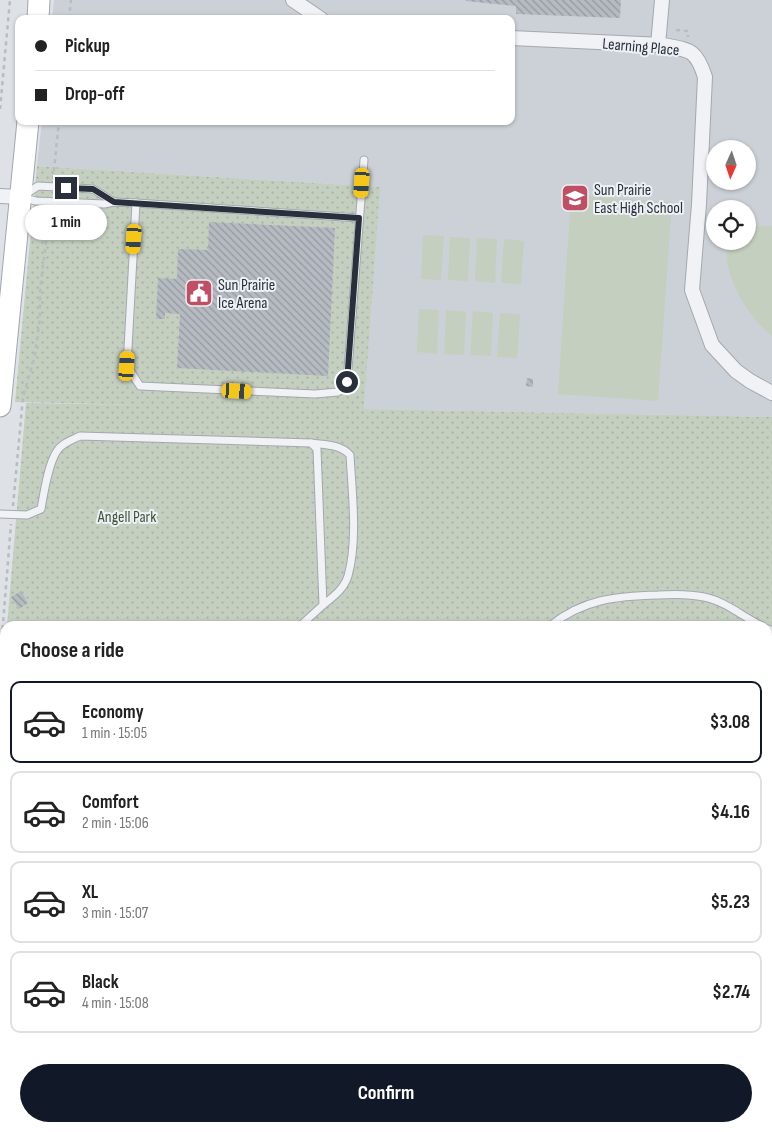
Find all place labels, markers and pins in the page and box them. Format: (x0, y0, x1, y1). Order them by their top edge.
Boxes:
place label: Sun Prairie East High School (594, 181, 683, 218)
school or university icon: Sun Prairie East High School (560, 183, 590, 213)
place label: Sun Prairie Ice Arena (218, 276, 275, 313)
public building icon: Sun Prairie Ice Arena (184, 278, 214, 308)

